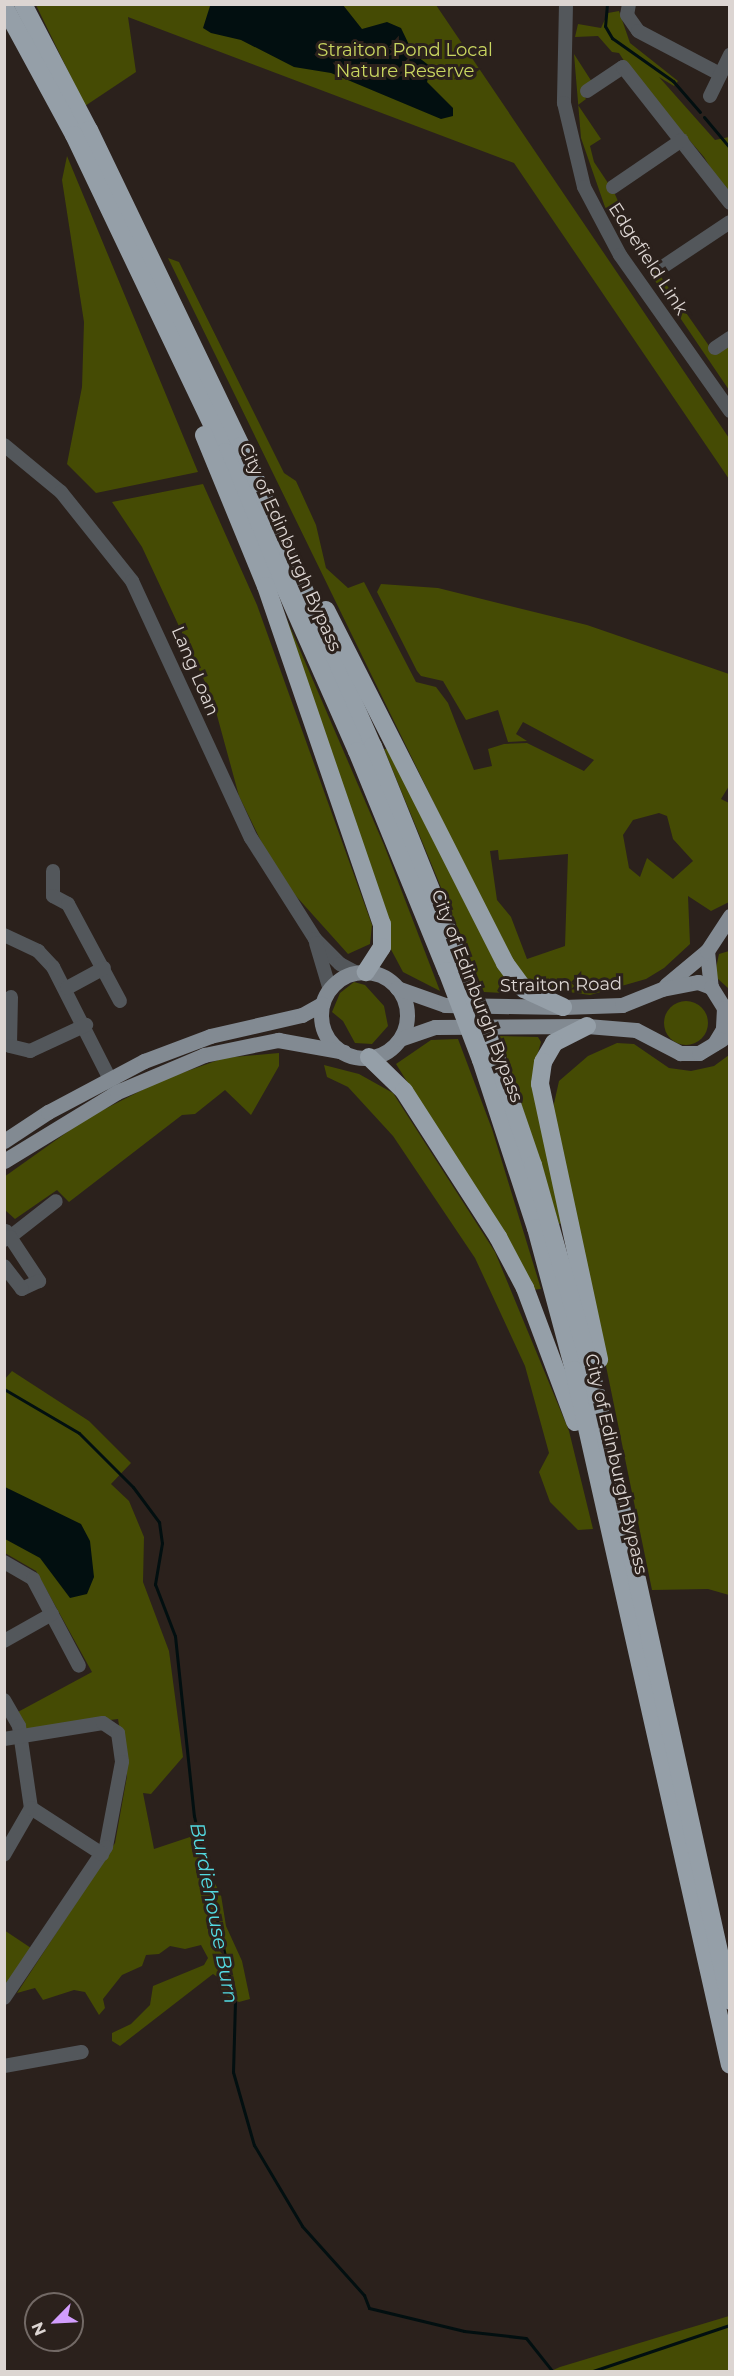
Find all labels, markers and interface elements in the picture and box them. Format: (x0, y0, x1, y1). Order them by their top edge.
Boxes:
park label: Straiton Pond Local Nature Reserve (317, 40, 493, 82)
street label: Edgefield Link (604, 199, 692, 319)
street label: City of Edinburgh Bypass (234, 439, 346, 655)
street label: Lang Loan (167, 623, 223, 719)
street label: City of Edinburgh Bypass (426, 887, 528, 1105)
street label: Straiton Road (500, 973, 622, 997)
street label: City of Edinburgh Bypass (580, 1351, 652, 1577)
water label: Burdiehouse Burn (185, 1821, 243, 2005)
north arrow (24, 2292, 84, 2352)
text: N (28, 2319, 50, 2338)

